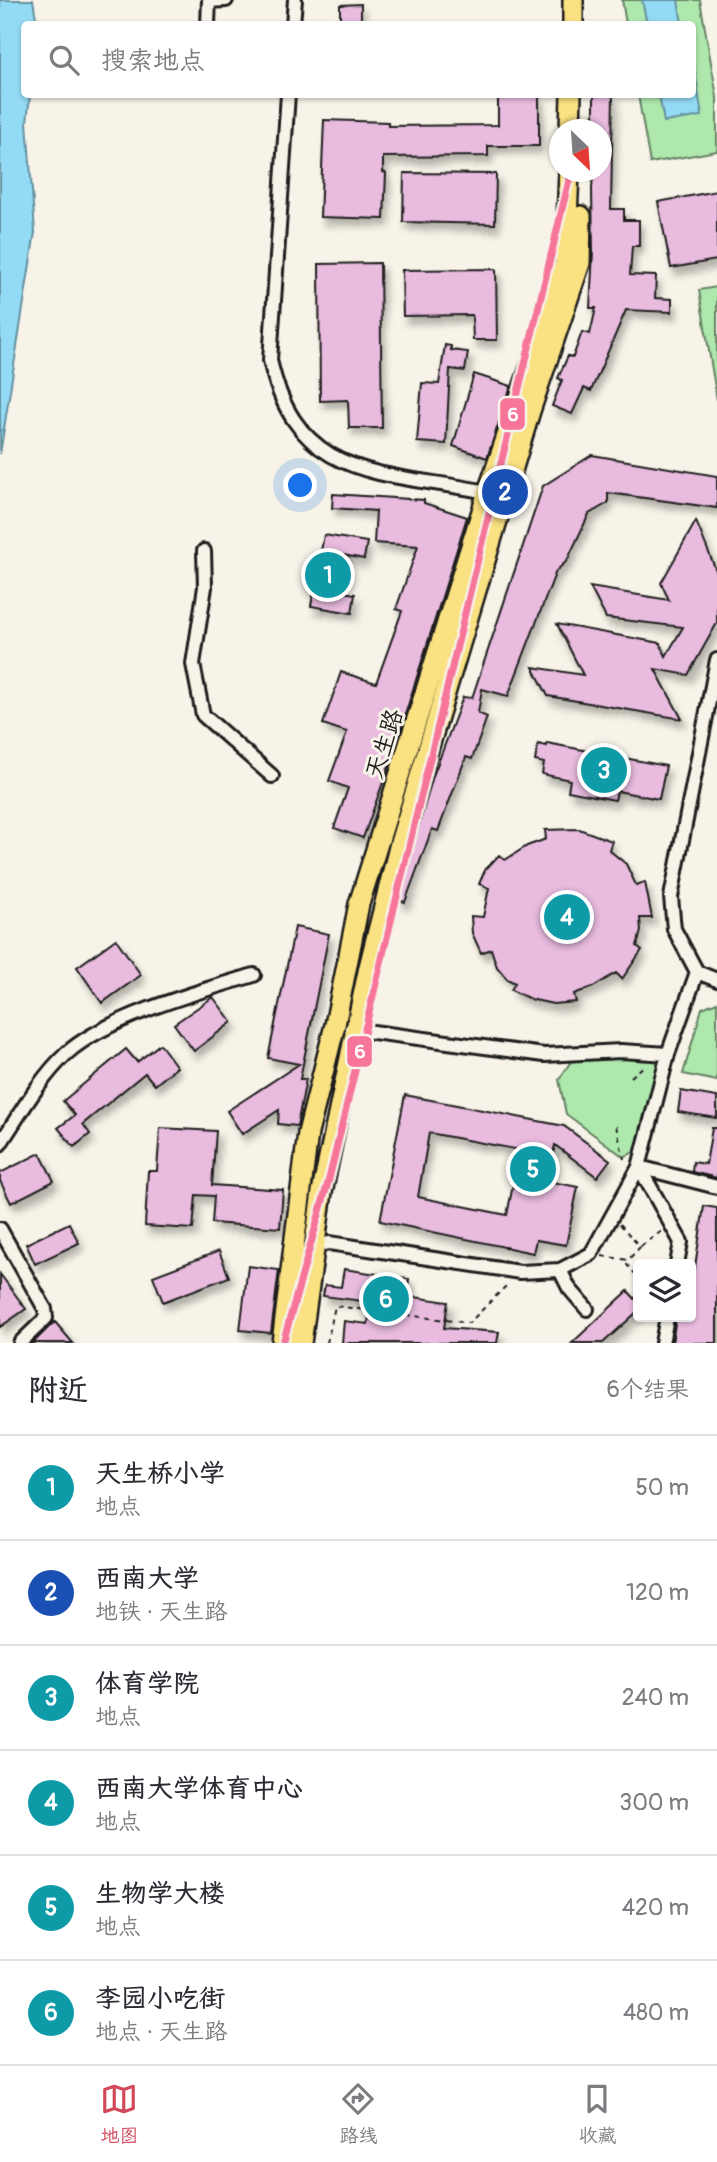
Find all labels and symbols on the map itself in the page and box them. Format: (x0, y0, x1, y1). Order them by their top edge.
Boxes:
north arrow (549, 119, 612, 182)
line badge: 6 (499, 397, 526, 431)
text: 6 (507, 403, 519, 427)
pin: 2 (482, 466, 528, 518)
your location (283, 468, 317, 502)
pin: 1 (305, 549, 351, 601)
street label: 天生路 (360, 705, 409, 783)
pin: 3 (581, 744, 627, 796)
pin: 4 (544, 891, 590, 943)
line badge: 6 (346, 1035, 373, 1068)
text: 6 (354, 1040, 366, 1064)
pin: 5 (510, 1143, 556, 1195)
pin: 6 (363, 1273, 409, 1325)

